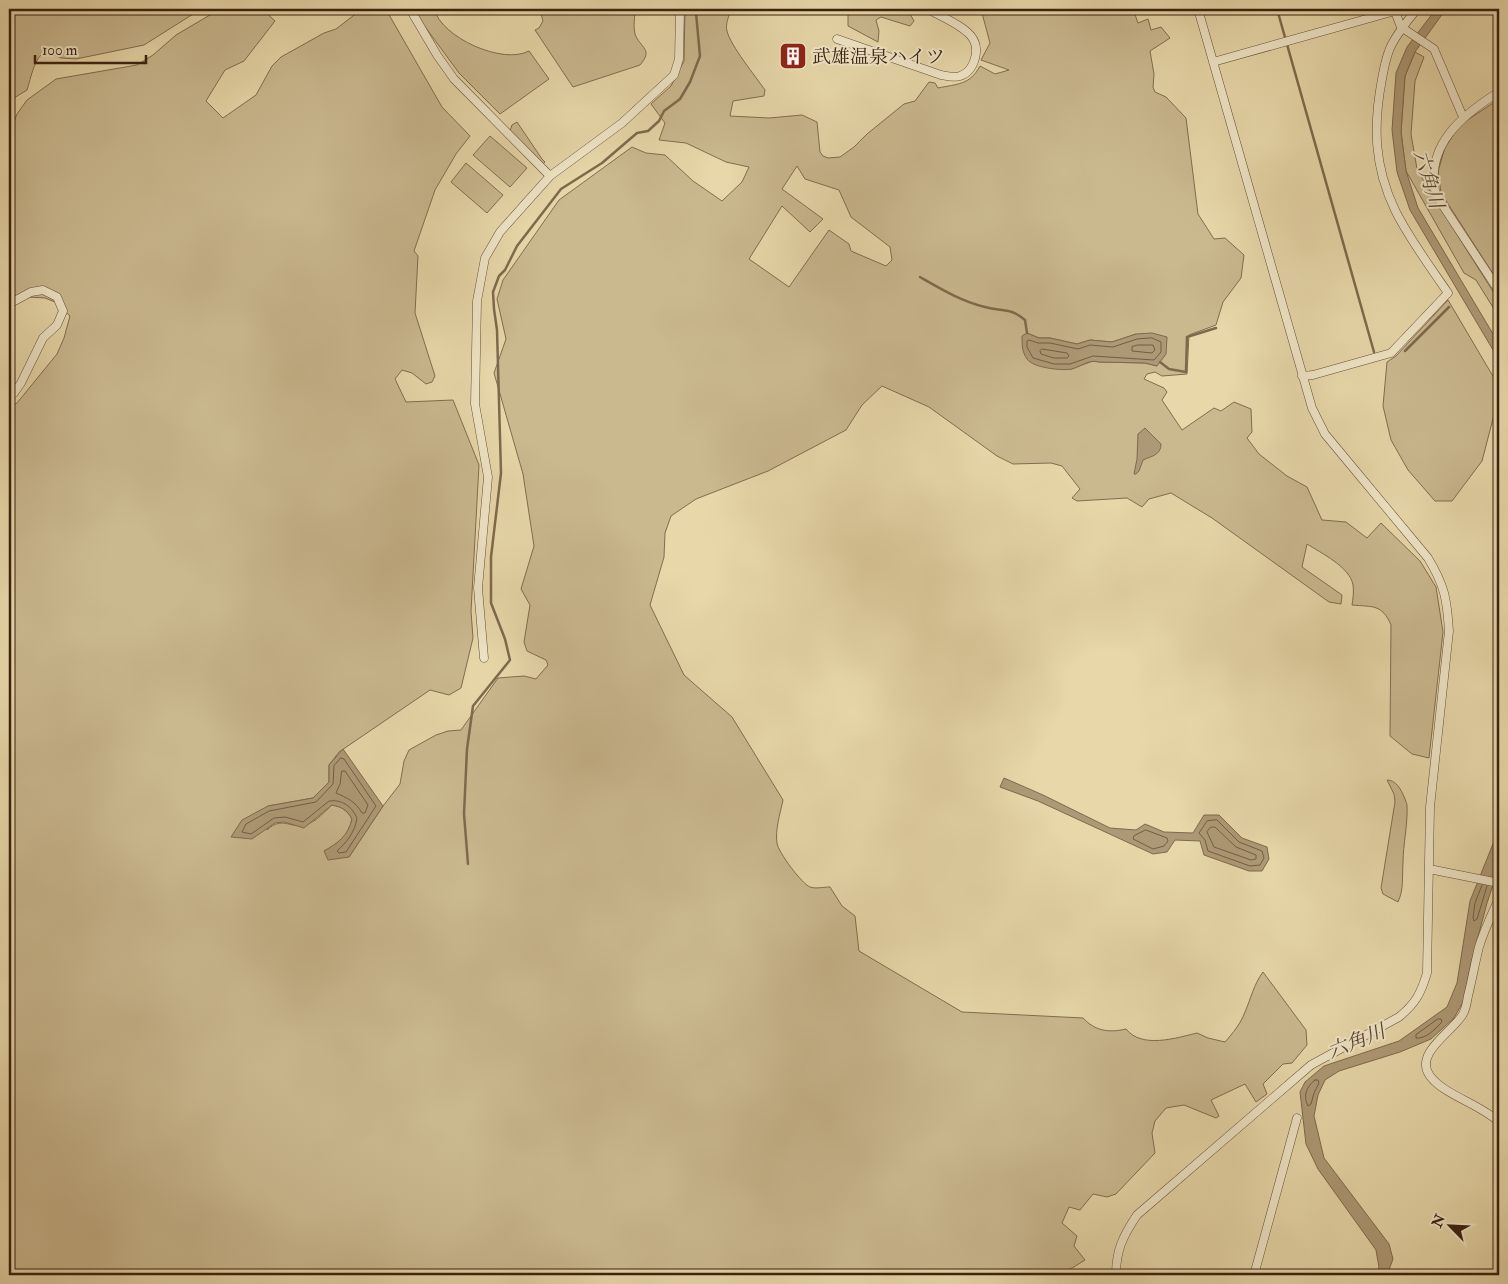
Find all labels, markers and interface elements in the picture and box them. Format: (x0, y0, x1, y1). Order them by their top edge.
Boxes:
scale bar (35, 32, 146, 64)
text: 100 m (42, 41, 78, 60)
building icon: 武雄温泉ハイツ (778, 41, 808, 71)
place label: 武雄温泉ハイツ (812, 45, 945, 69)
water label: 六角川 (1408, 147, 1450, 213)
water label: 六角川 (1324, 1018, 1391, 1064)
north arrow (1426, 1202, 1476, 1252)
text: N (1428, 1211, 1449, 1231)

